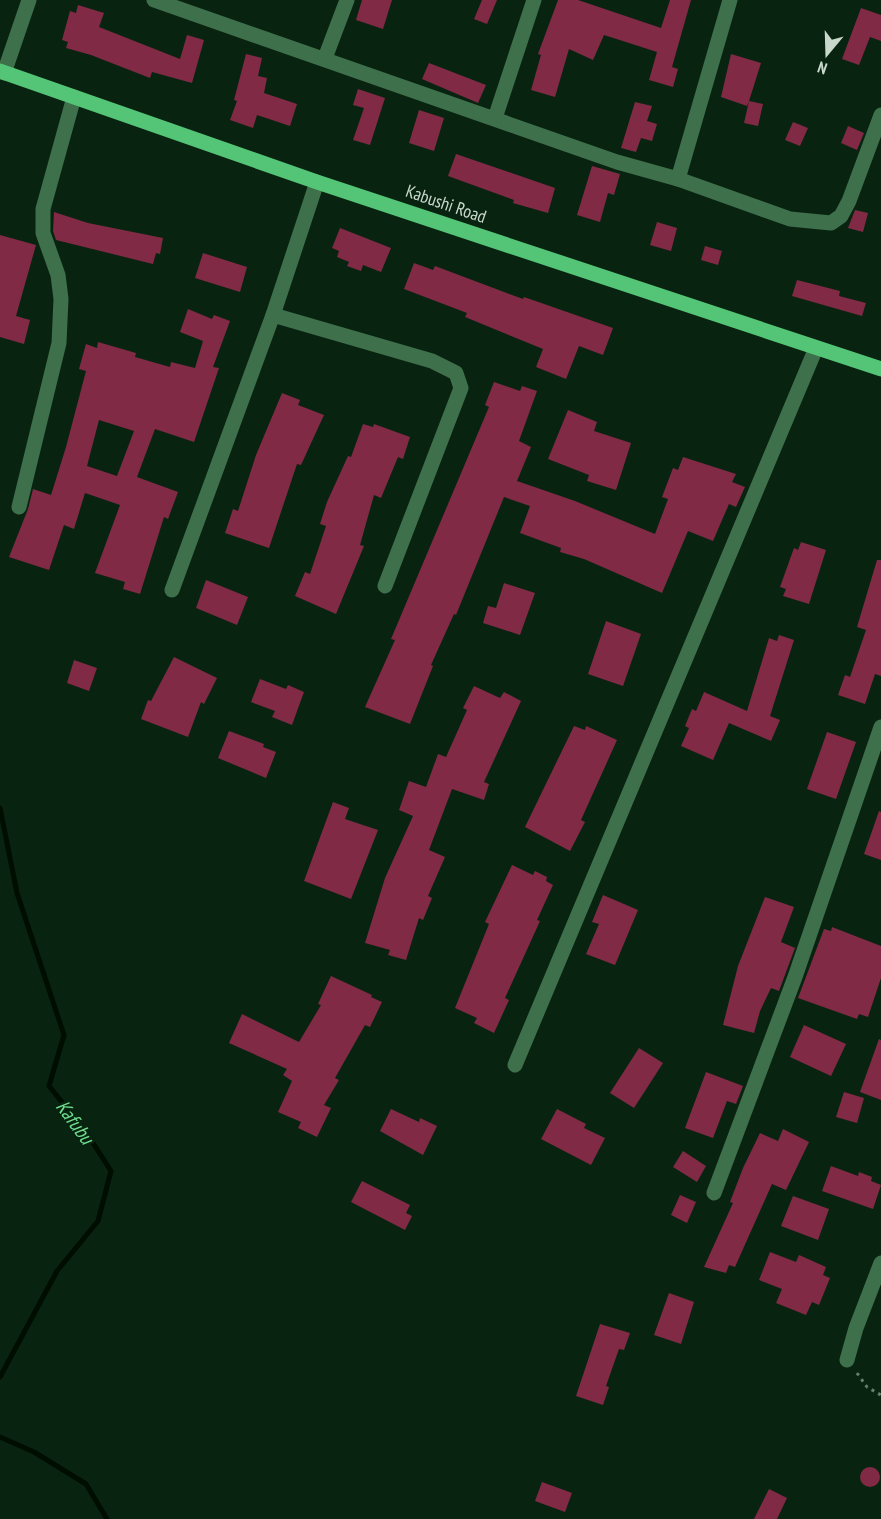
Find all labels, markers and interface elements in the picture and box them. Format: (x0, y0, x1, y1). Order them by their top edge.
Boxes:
north arrow (797, 24, 857, 84)
text: N (815, 57, 829, 79)
street label: Kabushi Road (403, 179, 490, 228)
water label: Kafubu (50, 1095, 101, 1150)

